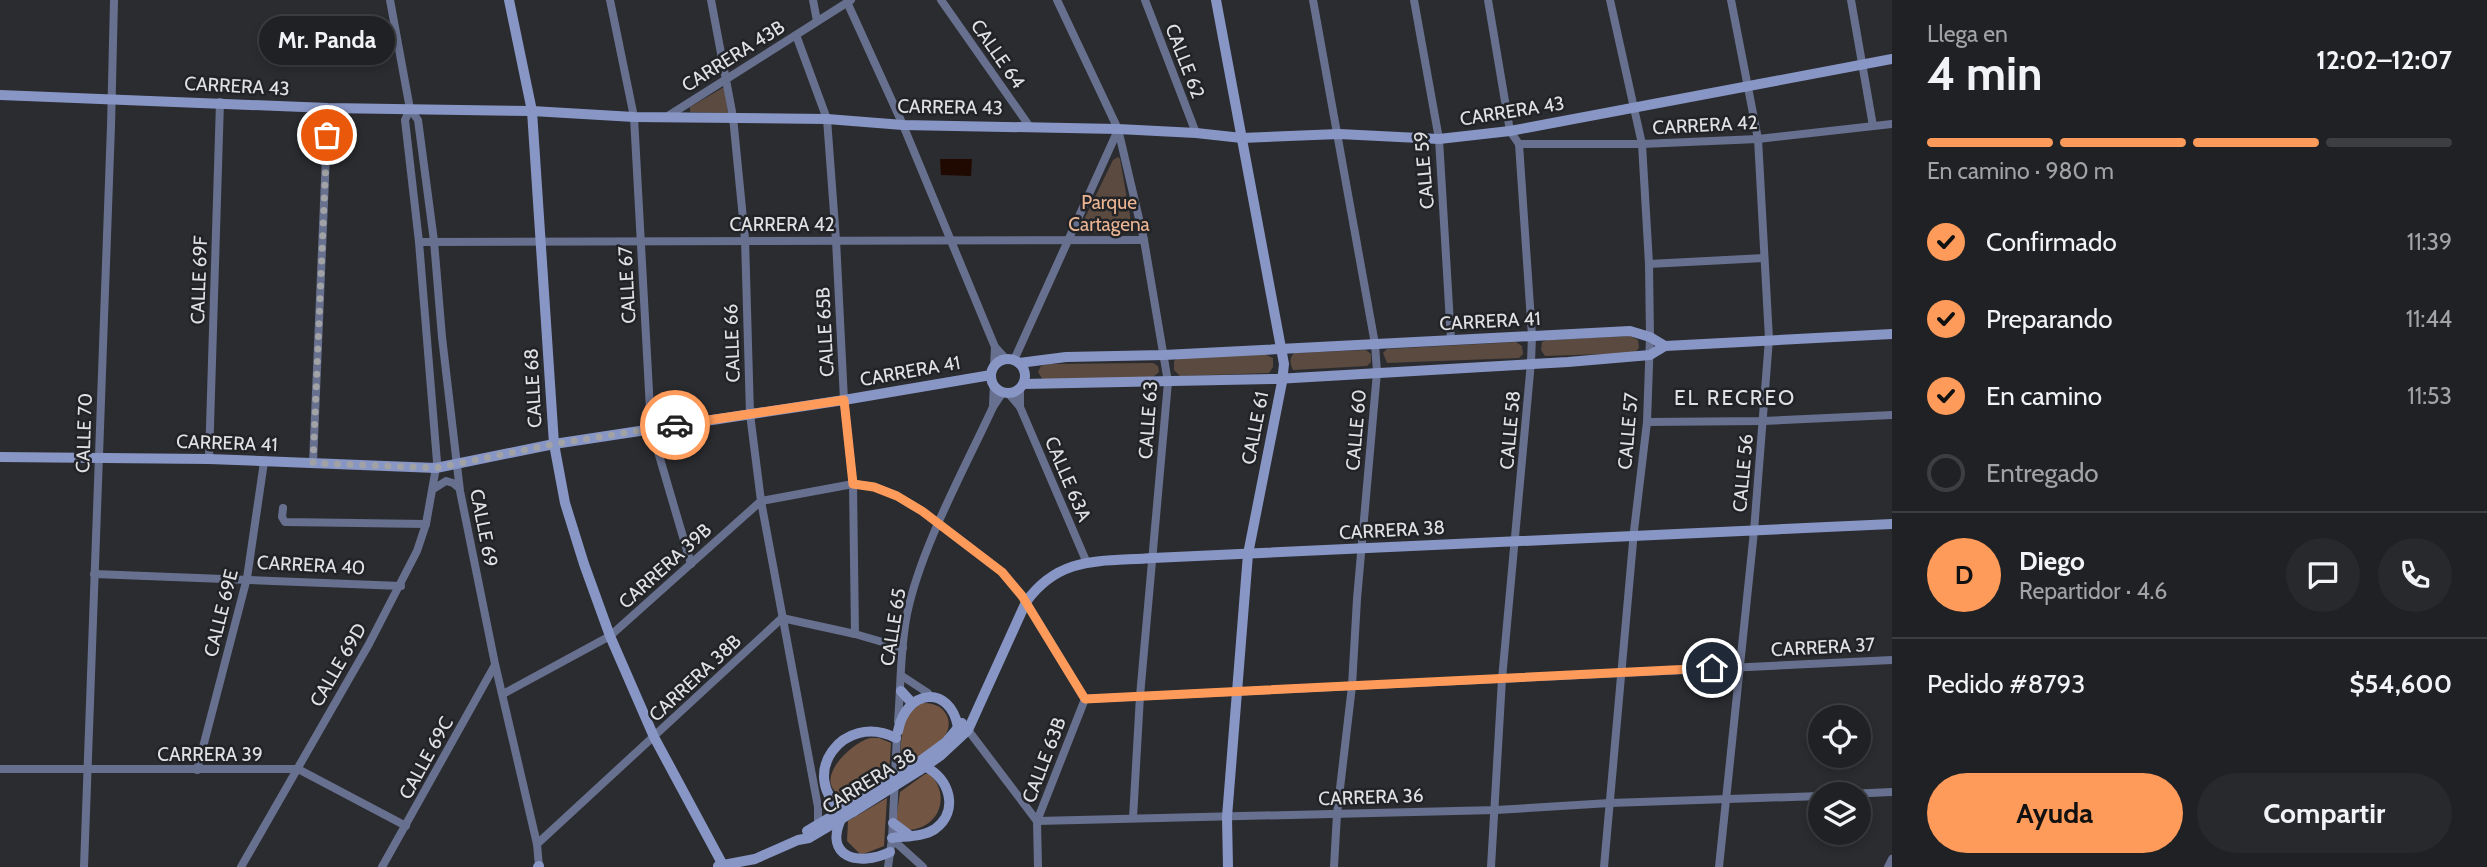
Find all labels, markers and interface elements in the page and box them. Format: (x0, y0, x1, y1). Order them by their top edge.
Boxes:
street label: CARRERA 43B (677, 15, 789, 97)
street label: CALLE 64 (966, 15, 1030, 93)
callout: Mr. Panda (259, 16, 395, 65)
street label: CALLE 62 (1160, 20, 1210, 102)
text: Llega en (1927, 20, 2008, 48)
text: Mr. Panda (278, 26, 376, 54)
text: 12:02–12:07 (2316, 44, 2452, 76)
text: 4 min (1927, 46, 2042, 102)
street label: CARRERA 43 (184, 72, 290, 100)
street label: CARRERA 43 (1458, 91, 1566, 131)
street label: CARRERA 43 (897, 95, 1003, 119)
pin (297, 105, 357, 165)
street label: CARRERA 42 (1652, 111, 1758, 139)
icon: bag (308, 116, 346, 154)
street label: CALLE 59 (1409, 130, 1439, 210)
text: En camino · 980 m (1927, 157, 2114, 185)
park label: Parque Cartagena (1068, 191, 1150, 236)
street label: CARRERA 42 (729, 213, 835, 236)
icon: check (1927, 223, 1965, 261)
text: Confirmado (1986, 226, 2117, 258)
text: 11:39 (2407, 228, 2452, 256)
street label: CALLE 69F (186, 235, 212, 325)
street label: CALLE 67 (613, 245, 641, 324)
street label: CALLE 65B (811, 287, 839, 377)
icon: check (1927, 300, 1965, 338)
street label: CALLE 66 (719, 303, 745, 383)
text: Preparando (1986, 303, 2113, 335)
text: 11:44 (2406, 305, 2452, 333)
street label: CARRERA 41 (1439, 307, 1541, 335)
street label: CALLE 68 (519, 348, 547, 428)
street label: CARRERA 41 (858, 351, 962, 391)
icon: check (1927, 377, 1965, 415)
street label: CALLE 63 (1134, 380, 1162, 460)
text: En camino (1986, 380, 2102, 412)
text: 11:53 (2407, 382, 2452, 410)
district label: EL RECREO (1674, 385, 1796, 410)
street label: CALLE 60 (1341, 388, 1371, 472)
street label: CALLE 61 (1237, 389, 1273, 467)
courier (640, 390, 710, 460)
street label: CALLE 58 (1495, 390, 1525, 470)
street label: CALLE 57 (1613, 391, 1643, 470)
street label: CALLE 70 (71, 393, 97, 473)
icon: car (656, 406, 694, 444)
street label: CARRERA 41 (176, 430, 278, 456)
street label: CALLE 63A (1040, 433, 1096, 525)
street label: CALLE 56 (1728, 433, 1758, 513)
text: Entregado (1986, 457, 2099, 489)
street label: CALLE 69 (465, 487, 503, 569)
street label: CARRERA 38 (1338, 516, 1446, 544)
street label: CARRERA 39B (614, 518, 716, 614)
button: chat (2286, 538, 2360, 612)
button: phone (2378, 538, 2452, 612)
text: Diego (2019, 545, 2085, 577)
street label: CARRERA 40 (256, 551, 366, 579)
text: D (1955, 559, 1973, 591)
street label: CALLE 69E (199, 567, 243, 659)
text: Repartidor · 4.6 (2019, 577, 2167, 605)
street label: CALLE 65 (876, 587, 910, 667)
street label: CALLE 69D (305, 619, 371, 711)
street label: CARRERA 38B (644, 630, 746, 726)
street label: CARRERA 37 (1770, 633, 1876, 661)
pin (1682, 638, 1742, 698)
icon: home (1693, 649, 1731, 687)
text: Pedido #8793 (1927, 668, 2085, 700)
text: $54,600 (2349, 668, 2452, 700)
map controls (1808, 705, 1871, 845)
button: locate (1808, 705, 1871, 768)
street label: CALLE 69C (394, 713, 458, 803)
street label: CALLE 63B (1017, 714, 1071, 806)
street label: CARRERA 39 (157, 743, 263, 766)
street label: CARRERA 38 (818, 743, 920, 819)
button: Ayuda (1927, 773, 2183, 853)
button: Compartir (2197, 773, 2452, 853)
button: layers (1808, 782, 1871, 845)
street label: CARRERA 36 (1318, 784, 1424, 810)

